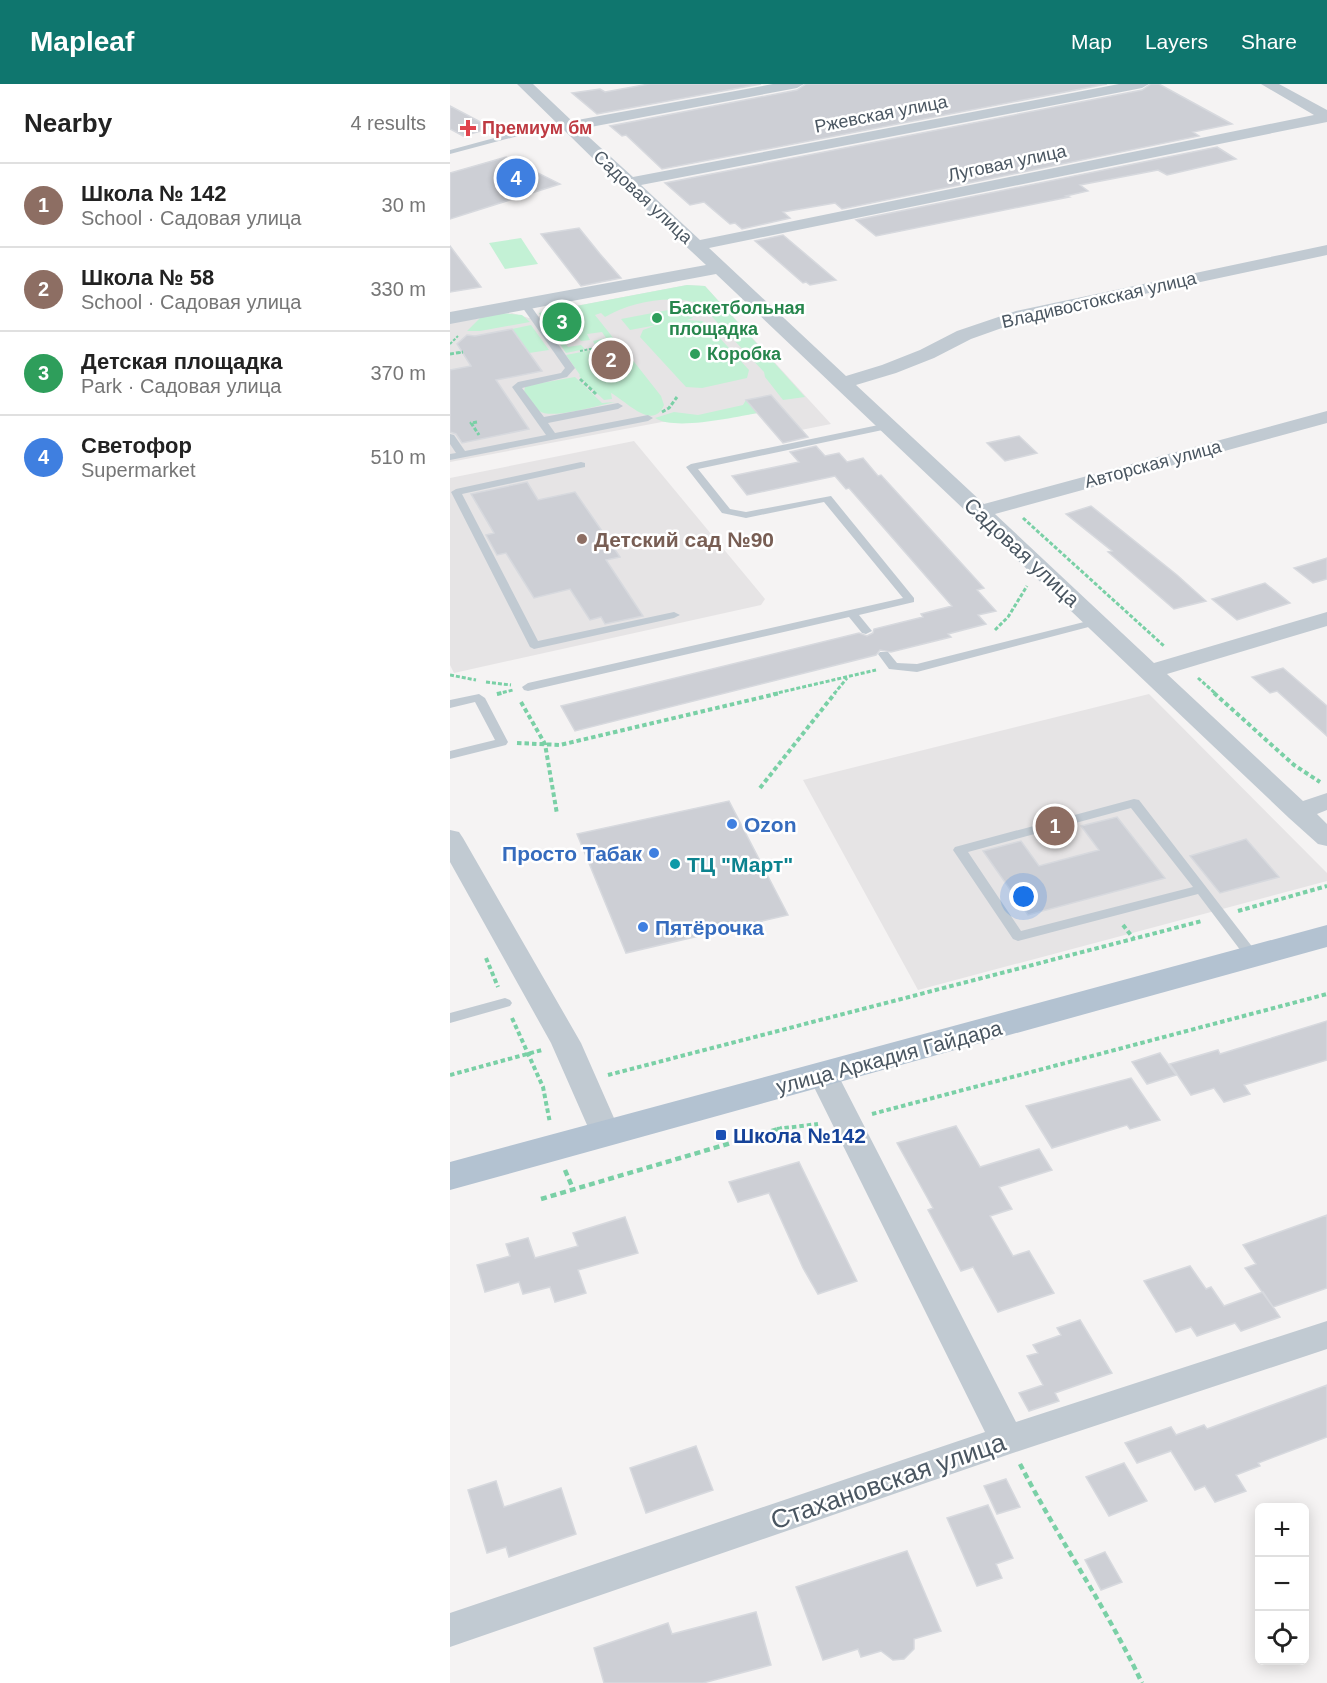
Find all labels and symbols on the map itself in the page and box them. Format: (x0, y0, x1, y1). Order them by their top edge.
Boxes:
street label: Ржевская улица (813, 91, 950, 137)
place label: Премиум бм (482, 118, 592, 138)
marker: Премиум бм (459, 119, 477, 137)
street label: Луговая улица (946, 140, 1069, 185)
street label: Садовая улица (590, 146, 697, 248)
pin: 4 (496, 156, 536, 200)
street label: Владивостокская улица (1000, 268, 1199, 332)
place label: Баскетбольная площадка (669, 298, 805, 339)
pin: 3 (542, 300, 582, 344)
marker: Баскетбольная площадка (650, 311, 664, 325)
pin: 2 (592, 338, 630, 382)
place label: Коробка (707, 344, 782, 364)
marker: Коробка (688, 347, 702, 361)
street label: Авторская улица (1082, 436, 1225, 492)
street label: Садовая улица (960, 493, 1084, 611)
place label: Детский сад №90 (594, 528, 774, 551)
marker: Детский сад №90 (575, 532, 589, 546)
pin: 1 (1036, 804, 1074, 848)
place label: Ozon (744, 813, 797, 836)
marker: Ozon (725, 817, 739, 831)
place label: Просто Табак (502, 842, 642, 865)
marker: Просто Табак (647, 846, 661, 860)
place label: ТЦ "Март" (687, 853, 793, 876)
marker: ТЦ "Март" (668, 857, 682, 871)
your location (1009, 882, 1038, 911)
place label: Пятёрочка (655, 916, 764, 939)
marker: Пятёрочка (636, 920, 650, 934)
street label: улица Аркадия Гайдара (774, 1016, 1005, 1098)
place label: Школа №142 (733, 1124, 866, 1147)
marker: Школа №142 (714, 1128, 728, 1142)
street label: Стахановская улица (767, 1427, 1010, 1535)

